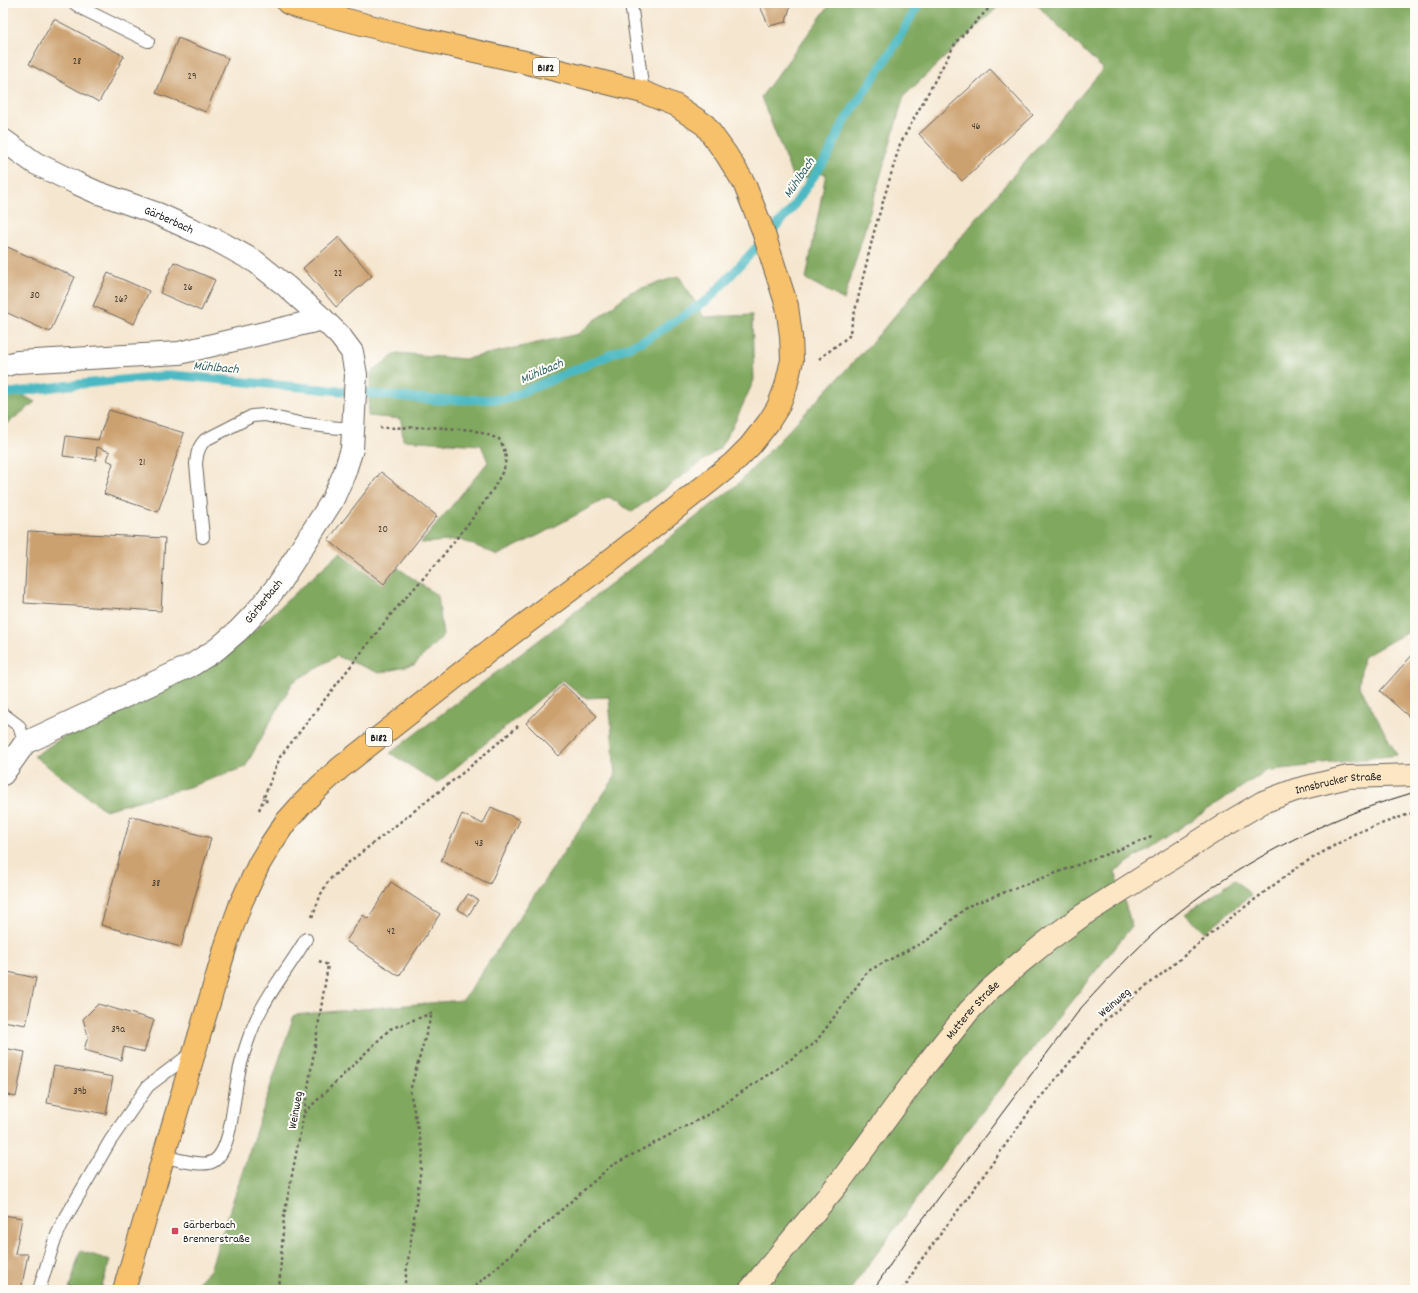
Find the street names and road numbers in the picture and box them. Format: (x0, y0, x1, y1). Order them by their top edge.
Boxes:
road number: B182 (533, 58, 559, 76)
street label: Gärberbach (141, 203, 196, 239)
street label: Gärberbach (241, 576, 287, 628)
road number: B182 (366, 728, 392, 746)
street label: Innsbrucker Straße (1294, 769, 1382, 800)
street label: Mutterer Straße (942, 977, 1004, 1044)
street label: Weinweg (1095, 984, 1135, 1022)
street label: Weinweg (285, 1090, 308, 1131)

